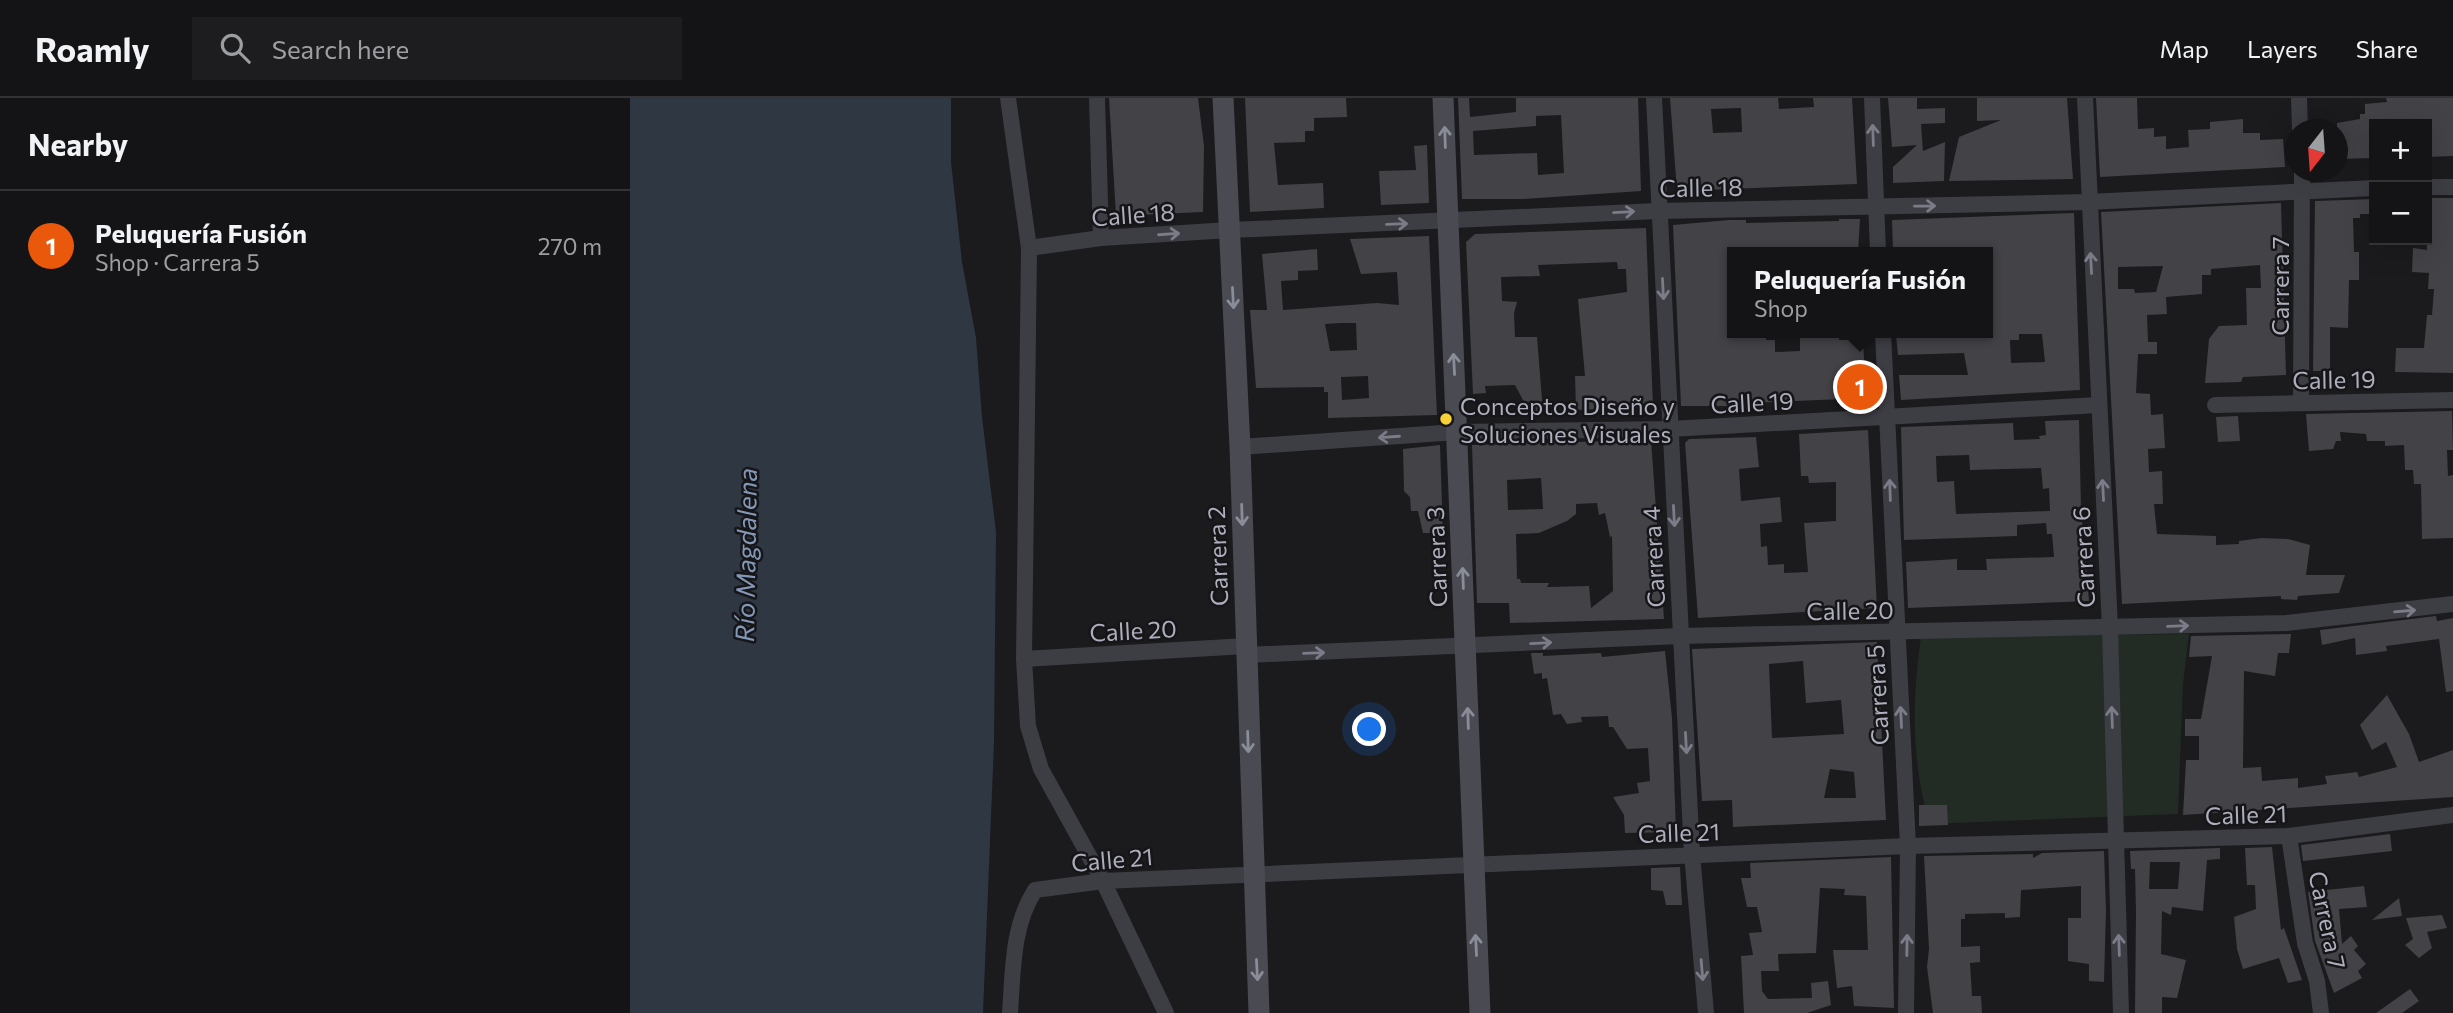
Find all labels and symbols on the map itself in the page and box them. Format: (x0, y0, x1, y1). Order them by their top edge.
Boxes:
north arrow (2285, 119, 2348, 182)
one-way arrow (1867, 124, 1880, 147)
one-way arrow (1438, 126, 1451, 149)
street label: Calle 18 (1659, 172, 1743, 202)
street label: Calle 18 (1090, 197, 1176, 231)
one-way arrow (1913, 199, 1936, 213)
one-way arrow (1612, 206, 1635, 219)
one-way arrow (1385, 217, 1408, 230)
one-way arrow (1158, 227, 1180, 240)
street label: Carrera 7 (2265, 236, 2294, 336)
one-way arrow (2085, 252, 2098, 275)
one-way arrow (1656, 277, 1669, 300)
one-way arrow (1226, 287, 1239, 310)
one-way arrow (1448, 353, 1461, 376)
pin: 1 (1837, 361, 1883, 413)
street label: Calle 19 (2292, 364, 2376, 394)
street label: Calle 19 (1710, 385, 1794, 419)
place label: Conceptos Diseño y Soluciones Visuales (1460, 391, 1675, 448)
marker: Conceptos Diseño y Soluciones Visuales (1438, 411, 1454, 427)
one-way arrow (1378, 431, 1401, 444)
water label: Río Magdalena (728, 468, 762, 642)
one-way arrow (1884, 479, 1897, 502)
one-way arrow (2096, 479, 2109, 502)
one-way arrow (1235, 503, 1248, 526)
one-way arrow (1668, 504, 1681, 527)
street label: Carrera 2 (1201, 505, 1233, 607)
street label: Carrera 3 (1420, 506, 1452, 608)
street label: Carrera 4 (1636, 506, 1670, 608)
street label: Carrera 6 (2066, 506, 2100, 608)
one-way arrow (1456, 567, 1469, 590)
street label: Calle 20 (1806, 595, 1894, 625)
one-way arrow (2393, 605, 2416, 618)
street label: Calle 20 (1089, 613, 1177, 647)
one-way arrow (2166, 620, 2189, 633)
one-way arrow (1530, 636, 1553, 649)
street label: Carrera 5 (1860, 644, 1894, 746)
one-way arrow (1302, 646, 1325, 659)
one-way arrow (1461, 706, 1474, 729)
one-way arrow (2106, 706, 2119, 729)
one-way arrow (1894, 707, 1907, 729)
your location (1352, 712, 1386, 746)
one-way arrow (1242, 731, 1255, 754)
one-way arrow (1679, 731, 1692, 754)
street label: Calle 21 (2205, 798, 2287, 830)
street label: Calle 21 (1638, 816, 1720, 848)
street label: Calle 21 (1070, 841, 1154, 877)
street label: Carrera 7 (2303, 868, 2353, 972)
one-way arrow (1470, 934, 1483, 957)
one-way arrow (1900, 934, 1913, 957)
one-way arrow (2112, 934, 2126, 957)
one-way arrow (1250, 958, 1263, 981)
one-way arrow (1696, 958, 1709, 981)

